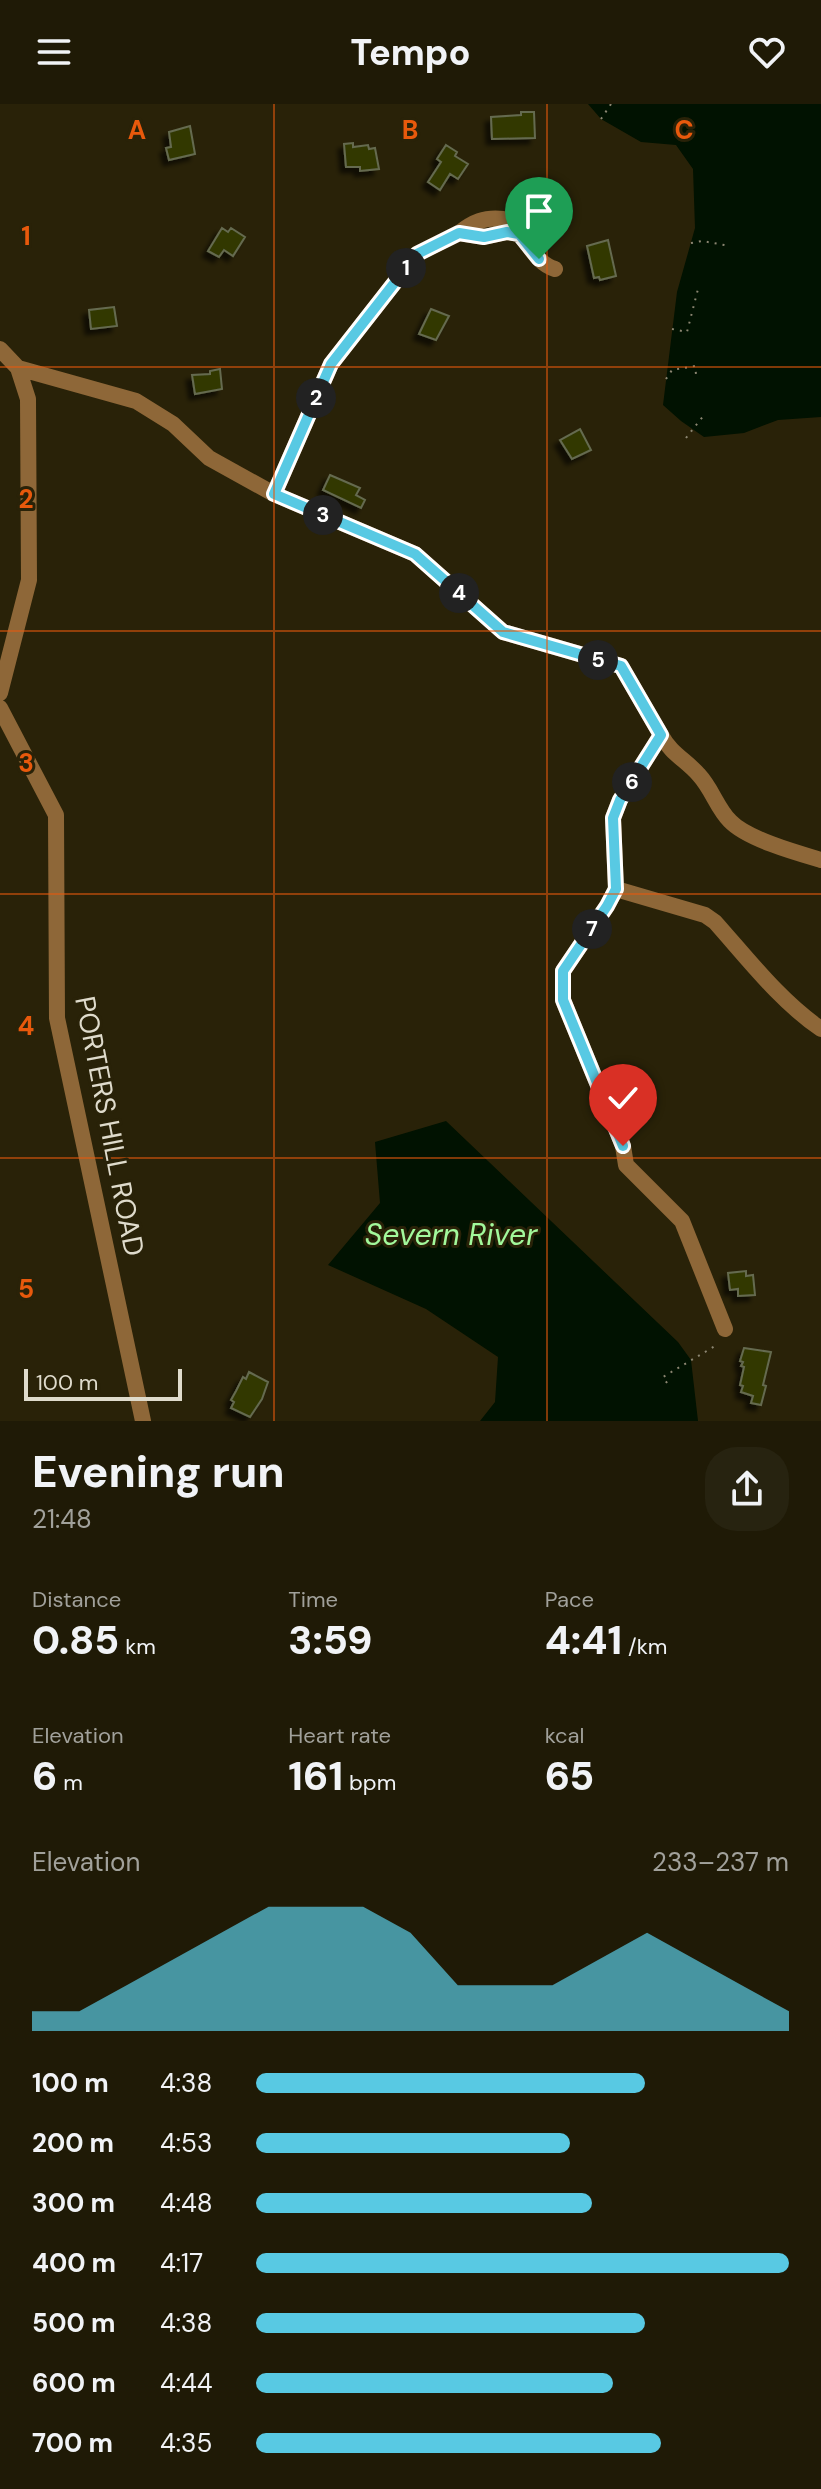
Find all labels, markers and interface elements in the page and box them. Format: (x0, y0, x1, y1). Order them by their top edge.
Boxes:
text: Tempo (351, 29, 470, 76)
icon: menu (32, 30, 76, 74)
icon: heart (745, 30, 789, 74)
text: A (128, 113, 146, 147)
text: B (402, 113, 418, 147)
text: C (674, 113, 694, 147)
pin (505, 177, 573, 259)
icon: arrive (517, 189, 561, 233)
text: 1 (21, 219, 31, 253)
pin: 1 (386, 248, 426, 288)
text: 1 (402, 253, 410, 282)
pin: 2 (296, 378, 336, 418)
text: 2 (310, 383, 322, 412)
text: 2 (18, 482, 34, 516)
pin: 3 (303, 495, 343, 535)
text: 3 (316, 500, 330, 529)
pin: 4 (439, 573, 479, 613)
text: 4 (452, 578, 466, 607)
pin: 5 (578, 640, 618, 680)
text: 5 (591, 645, 605, 674)
text: 3 (18, 746, 34, 780)
pin: 6 (612, 762, 652, 802)
text: 6 (625, 767, 639, 796)
pin: 7 (572, 909, 612, 949)
text: 7 (586, 914, 598, 943)
street label: PORTERS HILL ROAD (66, 993, 153, 1259)
text: 4 (18, 1009, 34, 1043)
pin (589, 1064, 657, 1146)
icon: check (601, 1076, 645, 1120)
water label: Severn River (365, 1215, 538, 1254)
text: 5 (18, 1272, 34, 1306)
scale bar (24, 1365, 182, 1401)
text: 100 m (36, 1368, 98, 1397)
text: Evening run (32, 1443, 285, 1501)
button: share (705, 1447, 789, 1531)
text: 21:48 (32, 1502, 92, 1536)
text: Distance (32, 1585, 121, 1614)
text: Time (288, 1585, 338, 1614)
text: Pace (545, 1585, 594, 1614)
text: 0.85 (32, 1614, 119, 1666)
text: 3:59 (288, 1614, 372, 1666)
text: 4:41 (545, 1614, 622, 1666)
text: km (119, 1632, 156, 1661)
text: /km (622, 1632, 667, 1661)
text: Elevation (32, 1721, 124, 1750)
text: Heart rate (288, 1721, 391, 1750)
text: kcal (545, 1721, 584, 1750)
text: 6 (32, 1750, 57, 1802)
text: 161 (288, 1750, 343, 1802)
text: 65 (545, 1750, 594, 1802)
text: m (57, 1768, 83, 1797)
text: bpm (343, 1768, 396, 1797)
text: Elevation (32, 1845, 140, 1879)
text: 233–237 m (652, 1845, 789, 1879)
text: 100 m (32, 2066, 109, 2100)
text: 4:38 (160, 2066, 212, 2100)
text: 200 m (32, 2126, 114, 2160)
text: 4:53 (160, 2126, 212, 2160)
text: 300 m (32, 2186, 115, 2220)
text: 4:48 (160, 2186, 213, 2220)
text: 400 m (32, 2246, 116, 2280)
text: 4:17 (160, 2246, 203, 2280)
text: 500 m (32, 2306, 115, 2340)
text: 4:38 (160, 2306, 212, 2340)
text: 600 m (32, 2366, 116, 2400)
text: 4:44 (160, 2366, 213, 2400)
text: 700 m (32, 2426, 113, 2460)
text: 4:35 (160, 2426, 212, 2460)

